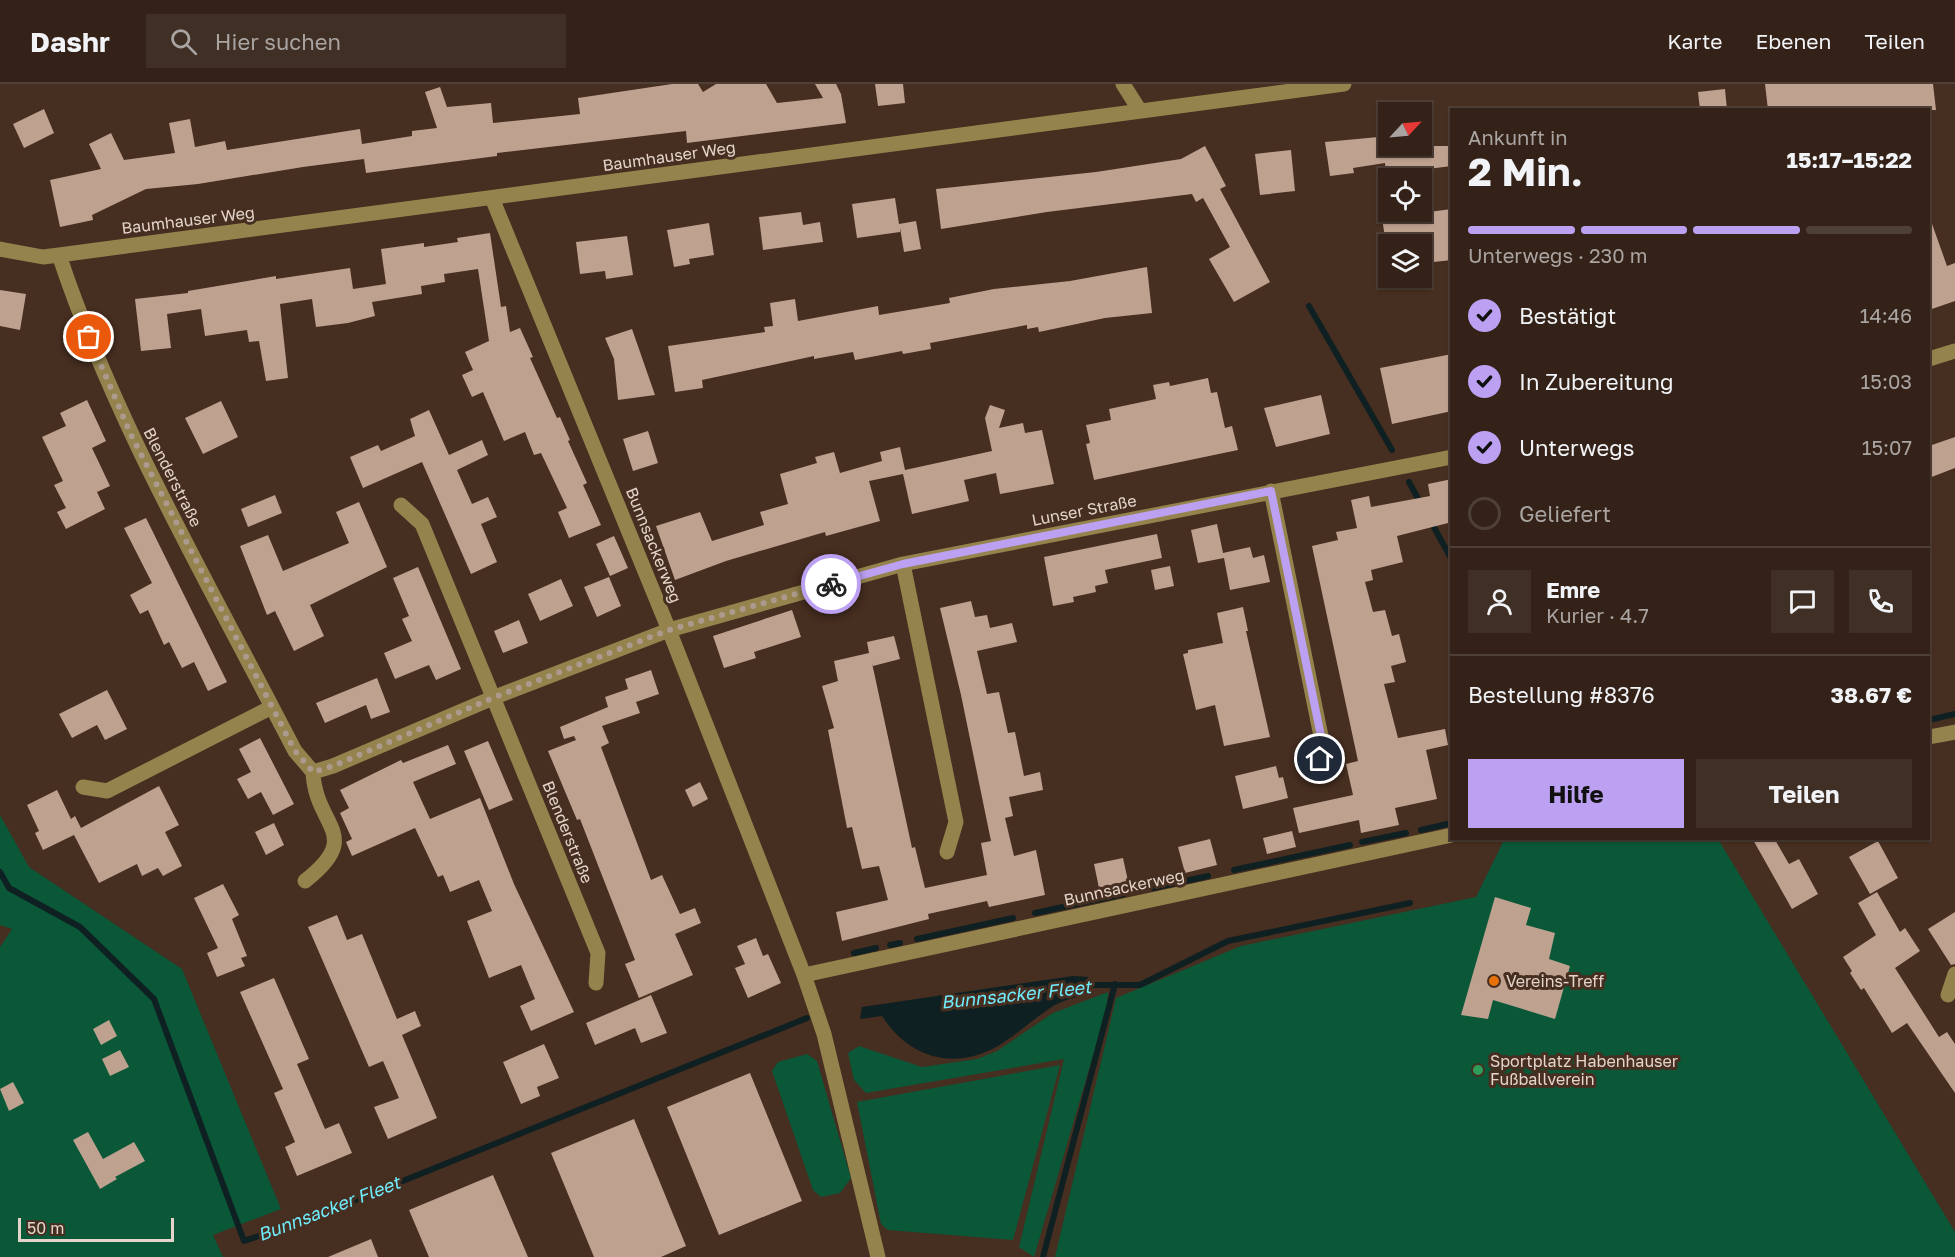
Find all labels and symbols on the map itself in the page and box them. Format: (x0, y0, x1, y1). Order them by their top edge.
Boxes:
north arrow (1378, 102, 1432, 156)
street label: Baumhauser Weg (601, 137, 737, 175)
street label: Baumhauser Weg (120, 202, 256, 238)
pin (63, 311, 114, 362)
street label: Blenderstraße (139, 424, 207, 530)
street label: Bunnsackerweg (622, 484, 686, 606)
street label: Lunser Straße (1030, 490, 1138, 530)
courier (801, 554, 861, 614)
pin (1294, 733, 1345, 784)
street label: Blenderstraße (538, 778, 598, 886)
street label: Bunnsackerweg (1062, 864, 1186, 910)
place label: Vereins-Treff (1506, 971, 1604, 991)
marker: Vereins-Treff (1487, 974, 1501, 988)
water label: Bunnsacker Fleet (940, 975, 1094, 1013)
place label: Sportplatz Habenhauser Fußballverein (1490, 1051, 1678, 1089)
marker: Sportplatz Habenhauser Fußballverein (1471, 1063, 1485, 1077)
water label: Bunnsacker Fleet (254, 1170, 405, 1245)
scale bar (18, 1215, 174, 1242)

